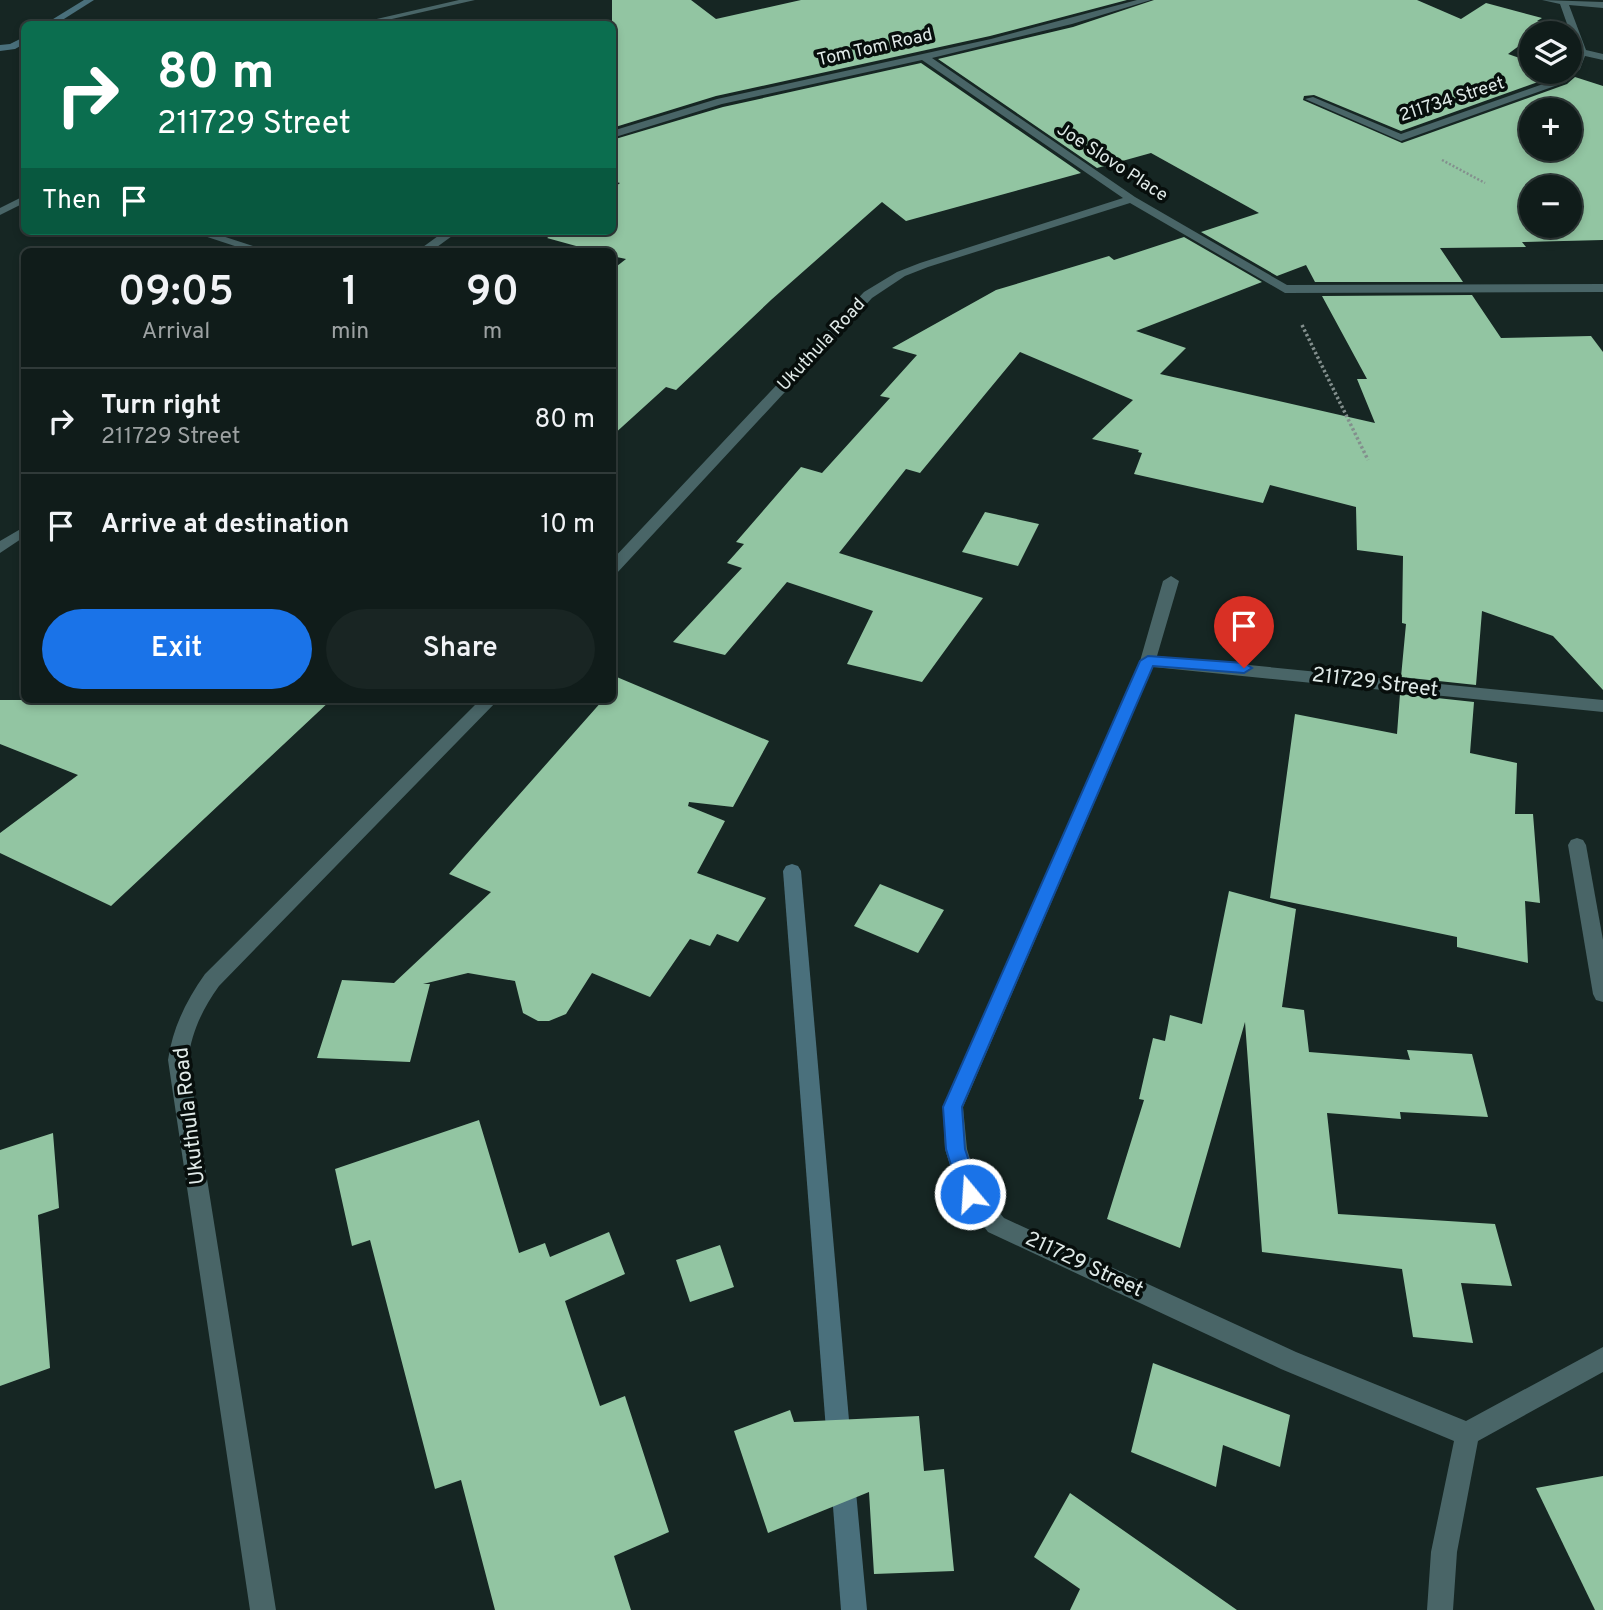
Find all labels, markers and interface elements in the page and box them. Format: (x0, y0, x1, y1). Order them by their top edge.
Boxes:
map controls (1519, 21, 1582, 238)
button: layers (1519, 21, 1582, 84)
street label: Tom Tom Road (815, 24, 935, 72)
text: 80 m (157, 44, 274, 106)
icon: right (42, 49, 133, 140)
street label: 211734 Street (1396, 72, 1508, 128)
button: + (1519, 98, 1582, 161)
text: 211729 Street (157, 105, 351, 145)
street label: Joe Slovo Place (1052, 119, 1172, 207)
button: − (1519, 175, 1582, 238)
icon: arrive (115, 182, 153, 220)
text: Then (42, 185, 101, 218)
text: 09:05 (118, 267, 234, 320)
text: 1 (342, 267, 358, 320)
text: 90 (466, 267, 519, 320)
street label: Ukuthula Road (773, 294, 871, 396)
text: Arrival (142, 318, 210, 347)
text: min (331, 318, 369, 347)
text: m (483, 318, 502, 347)
text: Turn right (101, 390, 221, 423)
icon: right (42, 402, 80, 440)
text: 80 m (535, 404, 595, 437)
text: 211729 Street (101, 423, 240, 452)
icon: arrive (42, 507, 80, 545)
text: Arrive at destination (101, 509, 349, 542)
text: 10 m (540, 509, 595, 542)
pin (1214, 596, 1274, 668)
icon: arrive (1225, 607, 1263, 645)
button: Exit (42, 609, 312, 689)
button: Share (326, 609, 595, 689)
street label: 211729 Street (1310, 662, 1440, 704)
street label: Ukuthula Road (168, 1046, 212, 1186)
position arrow (933, 1157, 1007, 1231)
street label: 211729 Street (1021, 1226, 1147, 1304)

